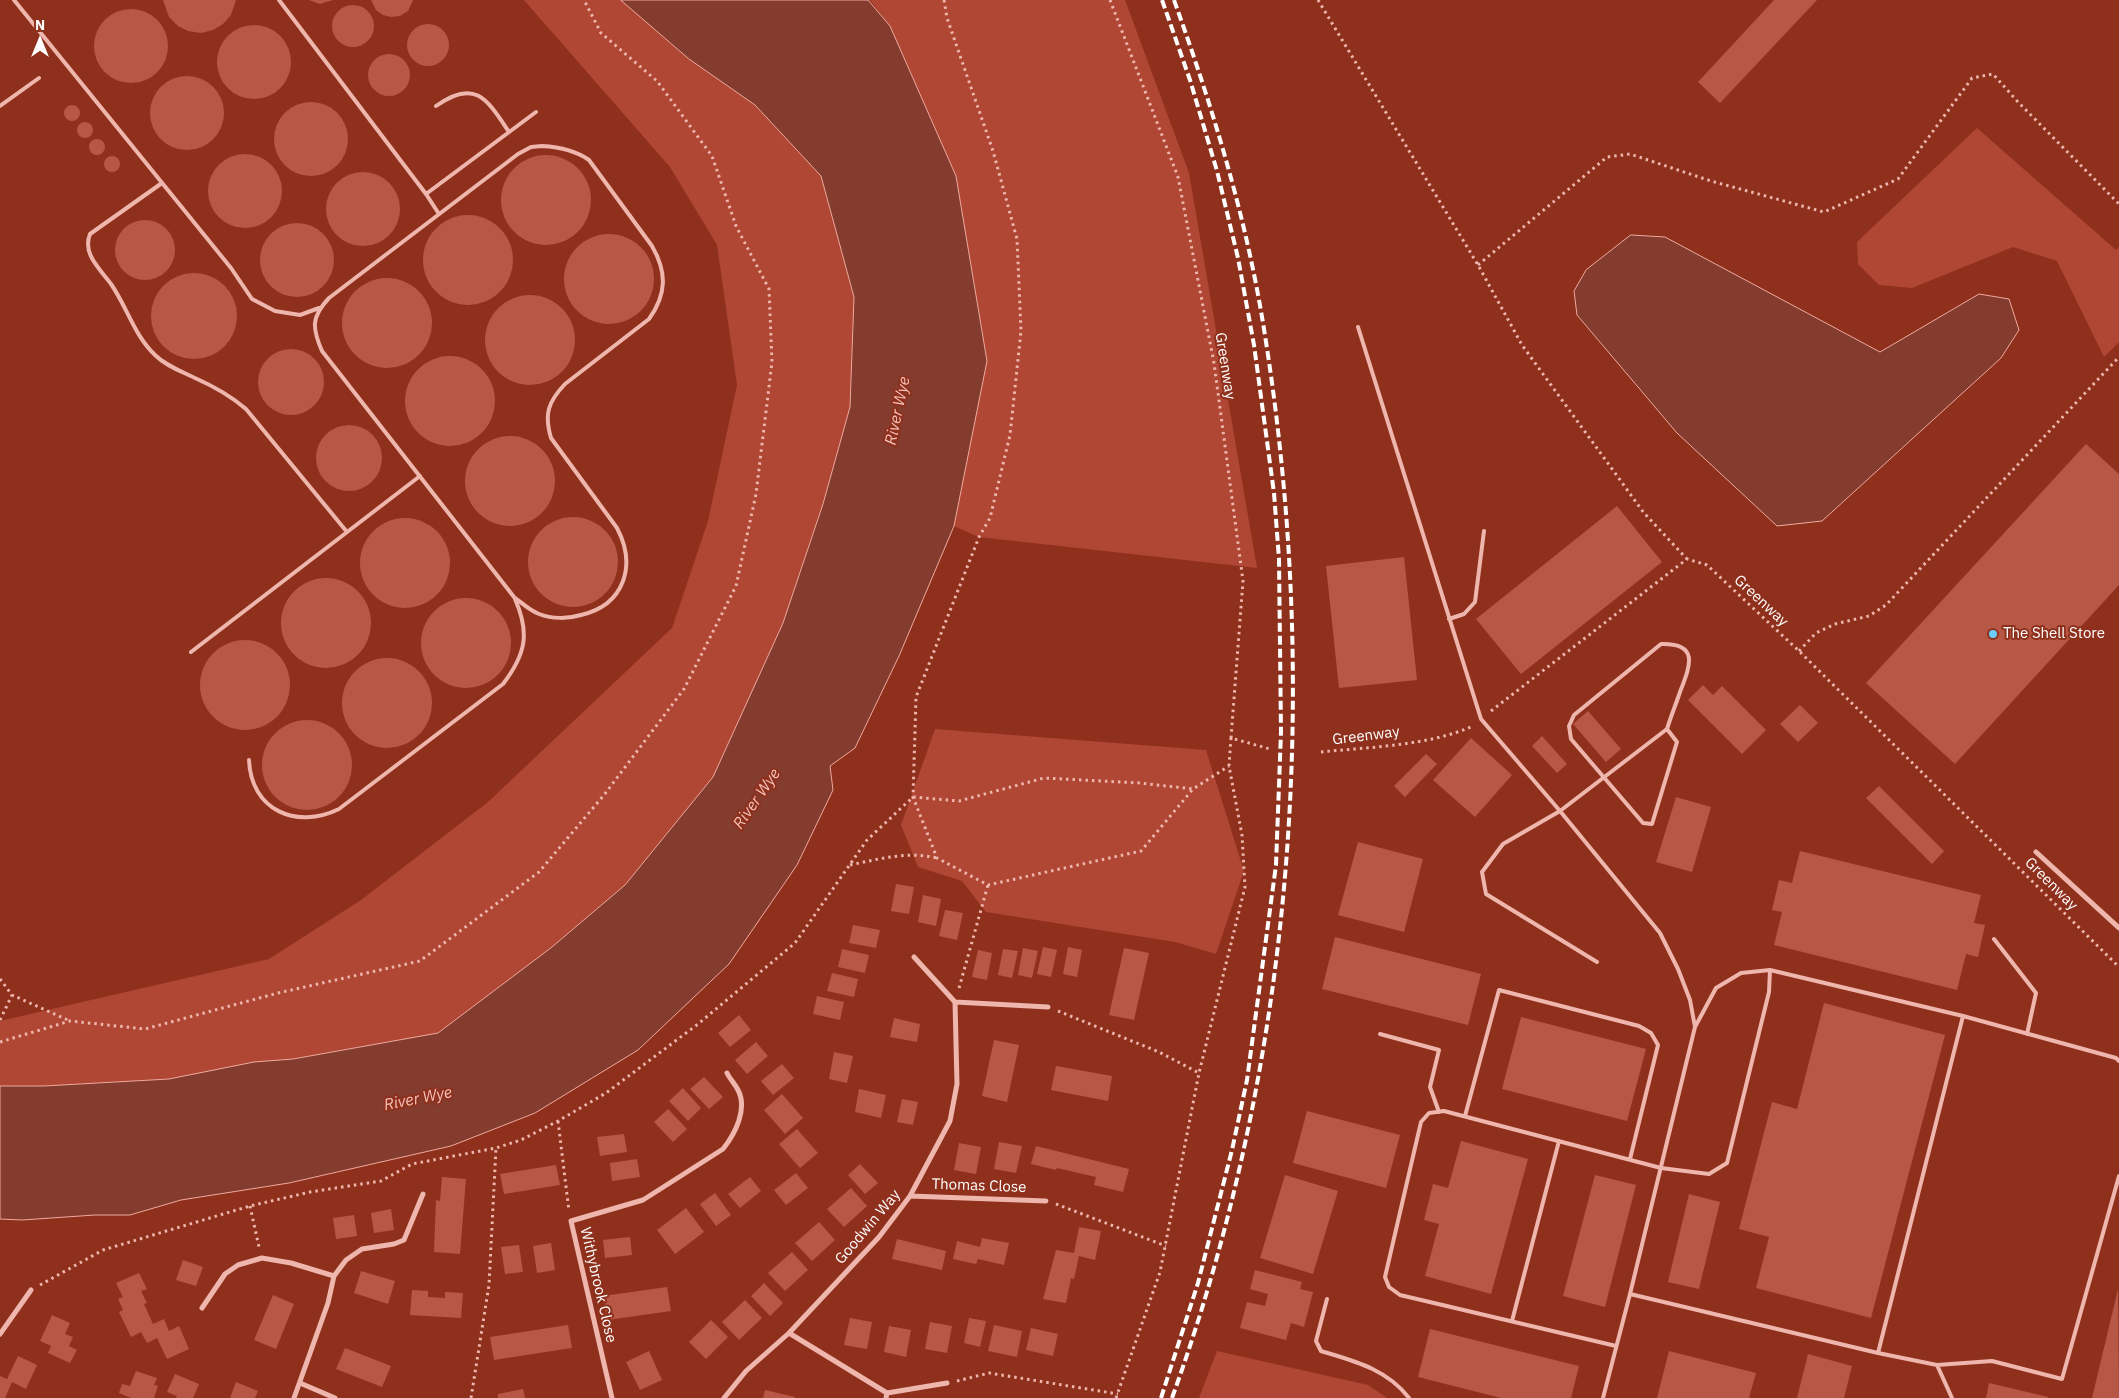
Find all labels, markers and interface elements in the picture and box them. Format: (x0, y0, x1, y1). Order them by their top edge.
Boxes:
north arrow (15, 15, 65, 65)
text: N (35, 16, 45, 34)
street label: Greenway (1211, 331, 1239, 401)
water label: River Wye (881, 375, 915, 447)
street label: Greenway (1730, 571, 1792, 631)
place label: The Shell Store (2003, 625, 2105, 643)
marker: The Shell Store (1987, 628, 1999, 640)
street label: Greenway (1331, 723, 1401, 749)
water label: River Wye (729, 765, 785, 833)
street label: Greenway (2021, 854, 2081, 914)
water label: River Wye (382, 1083, 454, 1115)
street label: Thomas Close (931, 1175, 1027, 1197)
street label: Goodwin Way (832, 1186, 904, 1268)
street label: Withybrook Close (576, 1225, 620, 1345)

